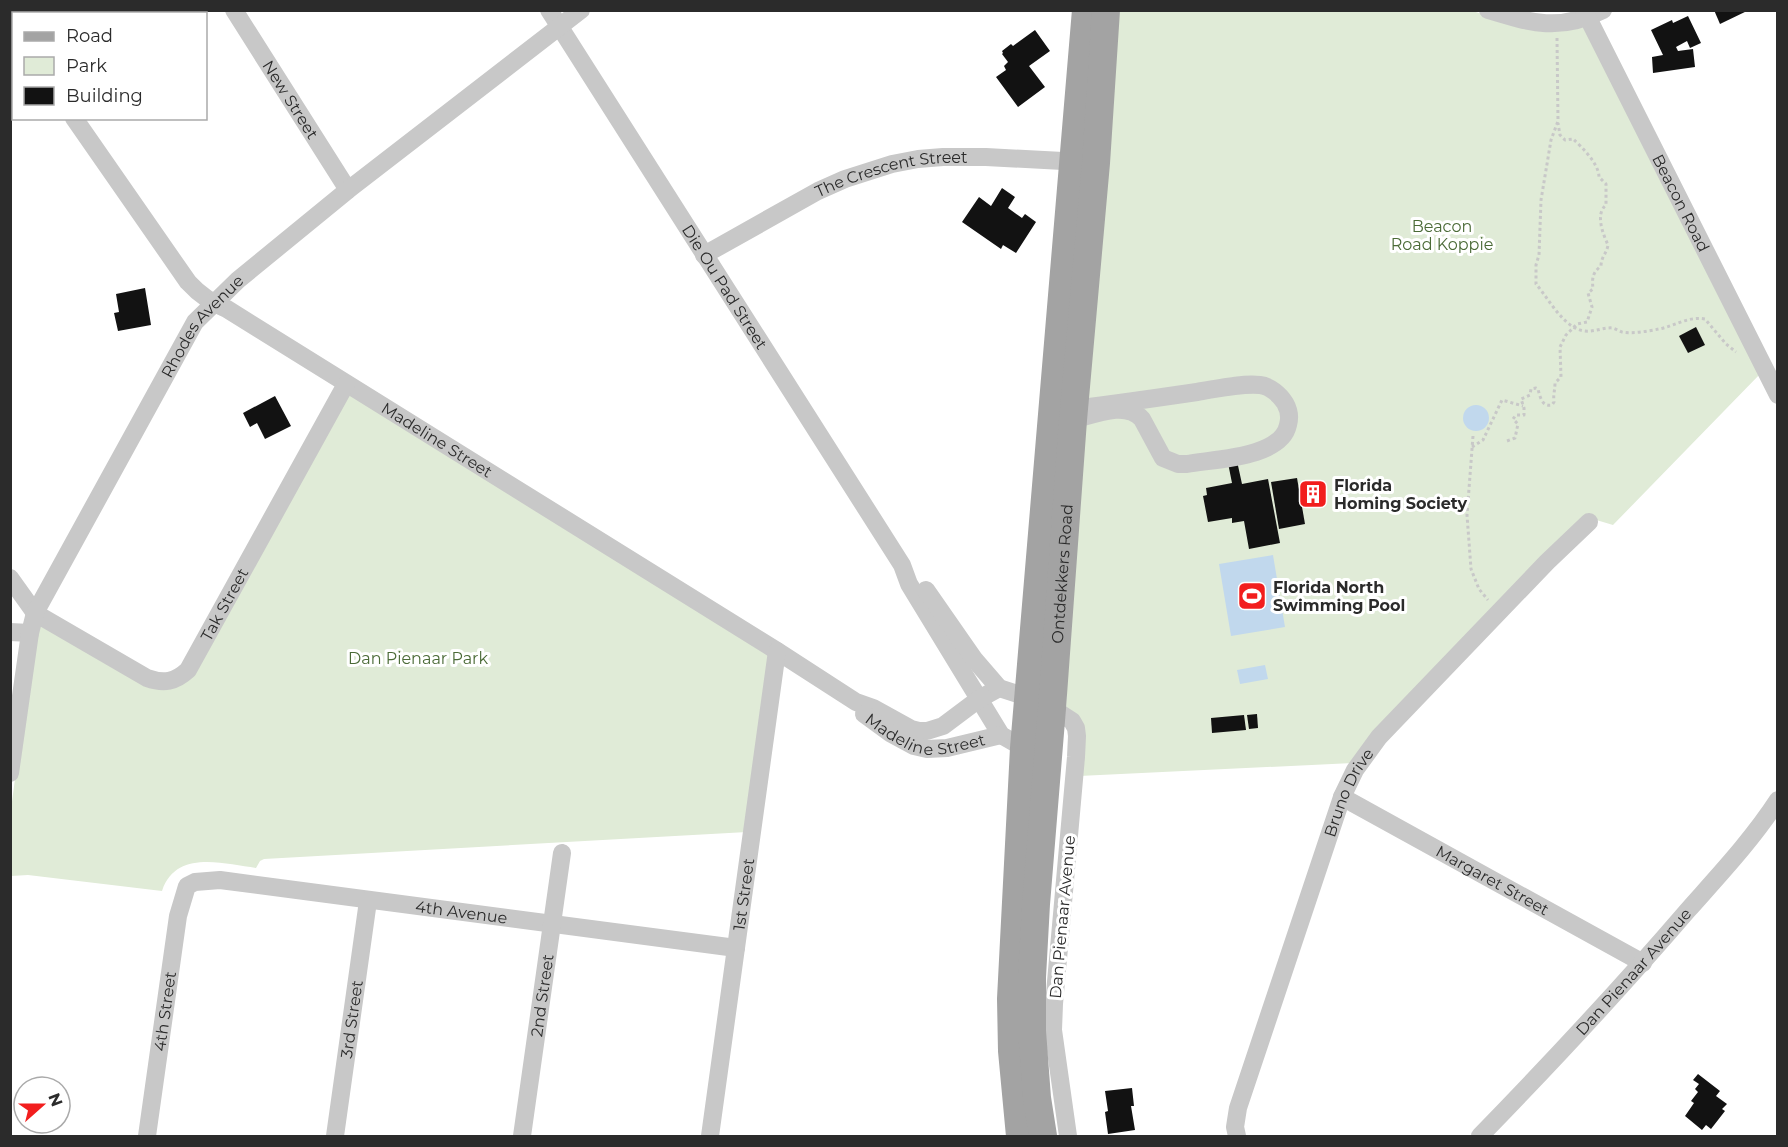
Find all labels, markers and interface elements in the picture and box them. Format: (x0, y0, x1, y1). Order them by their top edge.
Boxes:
legend (12, 12, 207, 120)
text: Road (66, 25, 113, 47)
text: Park (66, 55, 107, 77)
street label: New Street (258, 57, 322, 143)
text: Building (66, 85, 143, 107)
street label: The Crescent Street (812, 148, 968, 201)
street label: Beacon Road (1648, 151, 1713, 255)
park label: Beacon Road Koppie (1391, 217, 1493, 254)
street label: Die Ou Pad Street (678, 221, 772, 353)
street label: Rhodes Avenue (157, 271, 247, 381)
street label: Madeline Street (378, 398, 496, 482)
place label: Florida Homing Society (1334, 476, 1467, 513)
building icon: Florida Homing Society (1297, 478, 1329, 510)
street label: Ontdekkers Road (1048, 503, 1077, 644)
street label: Tak Street (197, 564, 253, 644)
place label: Florida North Swimming Pool (1273, 578, 1405, 615)
sports icon: Florida North Swimming Pool (1236, 580, 1268, 612)
park label: Dan Pienaar Park (348, 649, 488, 668)
street label: Madeline Street (862, 709, 987, 759)
street label: Bruno Drive (1320, 745, 1378, 840)
street label: Dan Pienaar Avenue (1046, 835, 1079, 999)
street label: Margaret Street (1432, 842, 1553, 920)
street label: 1st Street (730, 857, 758, 932)
street label: 4th Avenue (414, 897, 508, 928)
street label: Dan Pienaar Avenue (1572, 904, 1695, 1039)
street label: 2nd Street (527, 952, 558, 1038)
street label: 4th Street (150, 970, 180, 1052)
street label: 3rd Street (337, 978, 367, 1060)
north arrow (12, 1075, 72, 1135)
text: N (44, 1090, 67, 1109)

